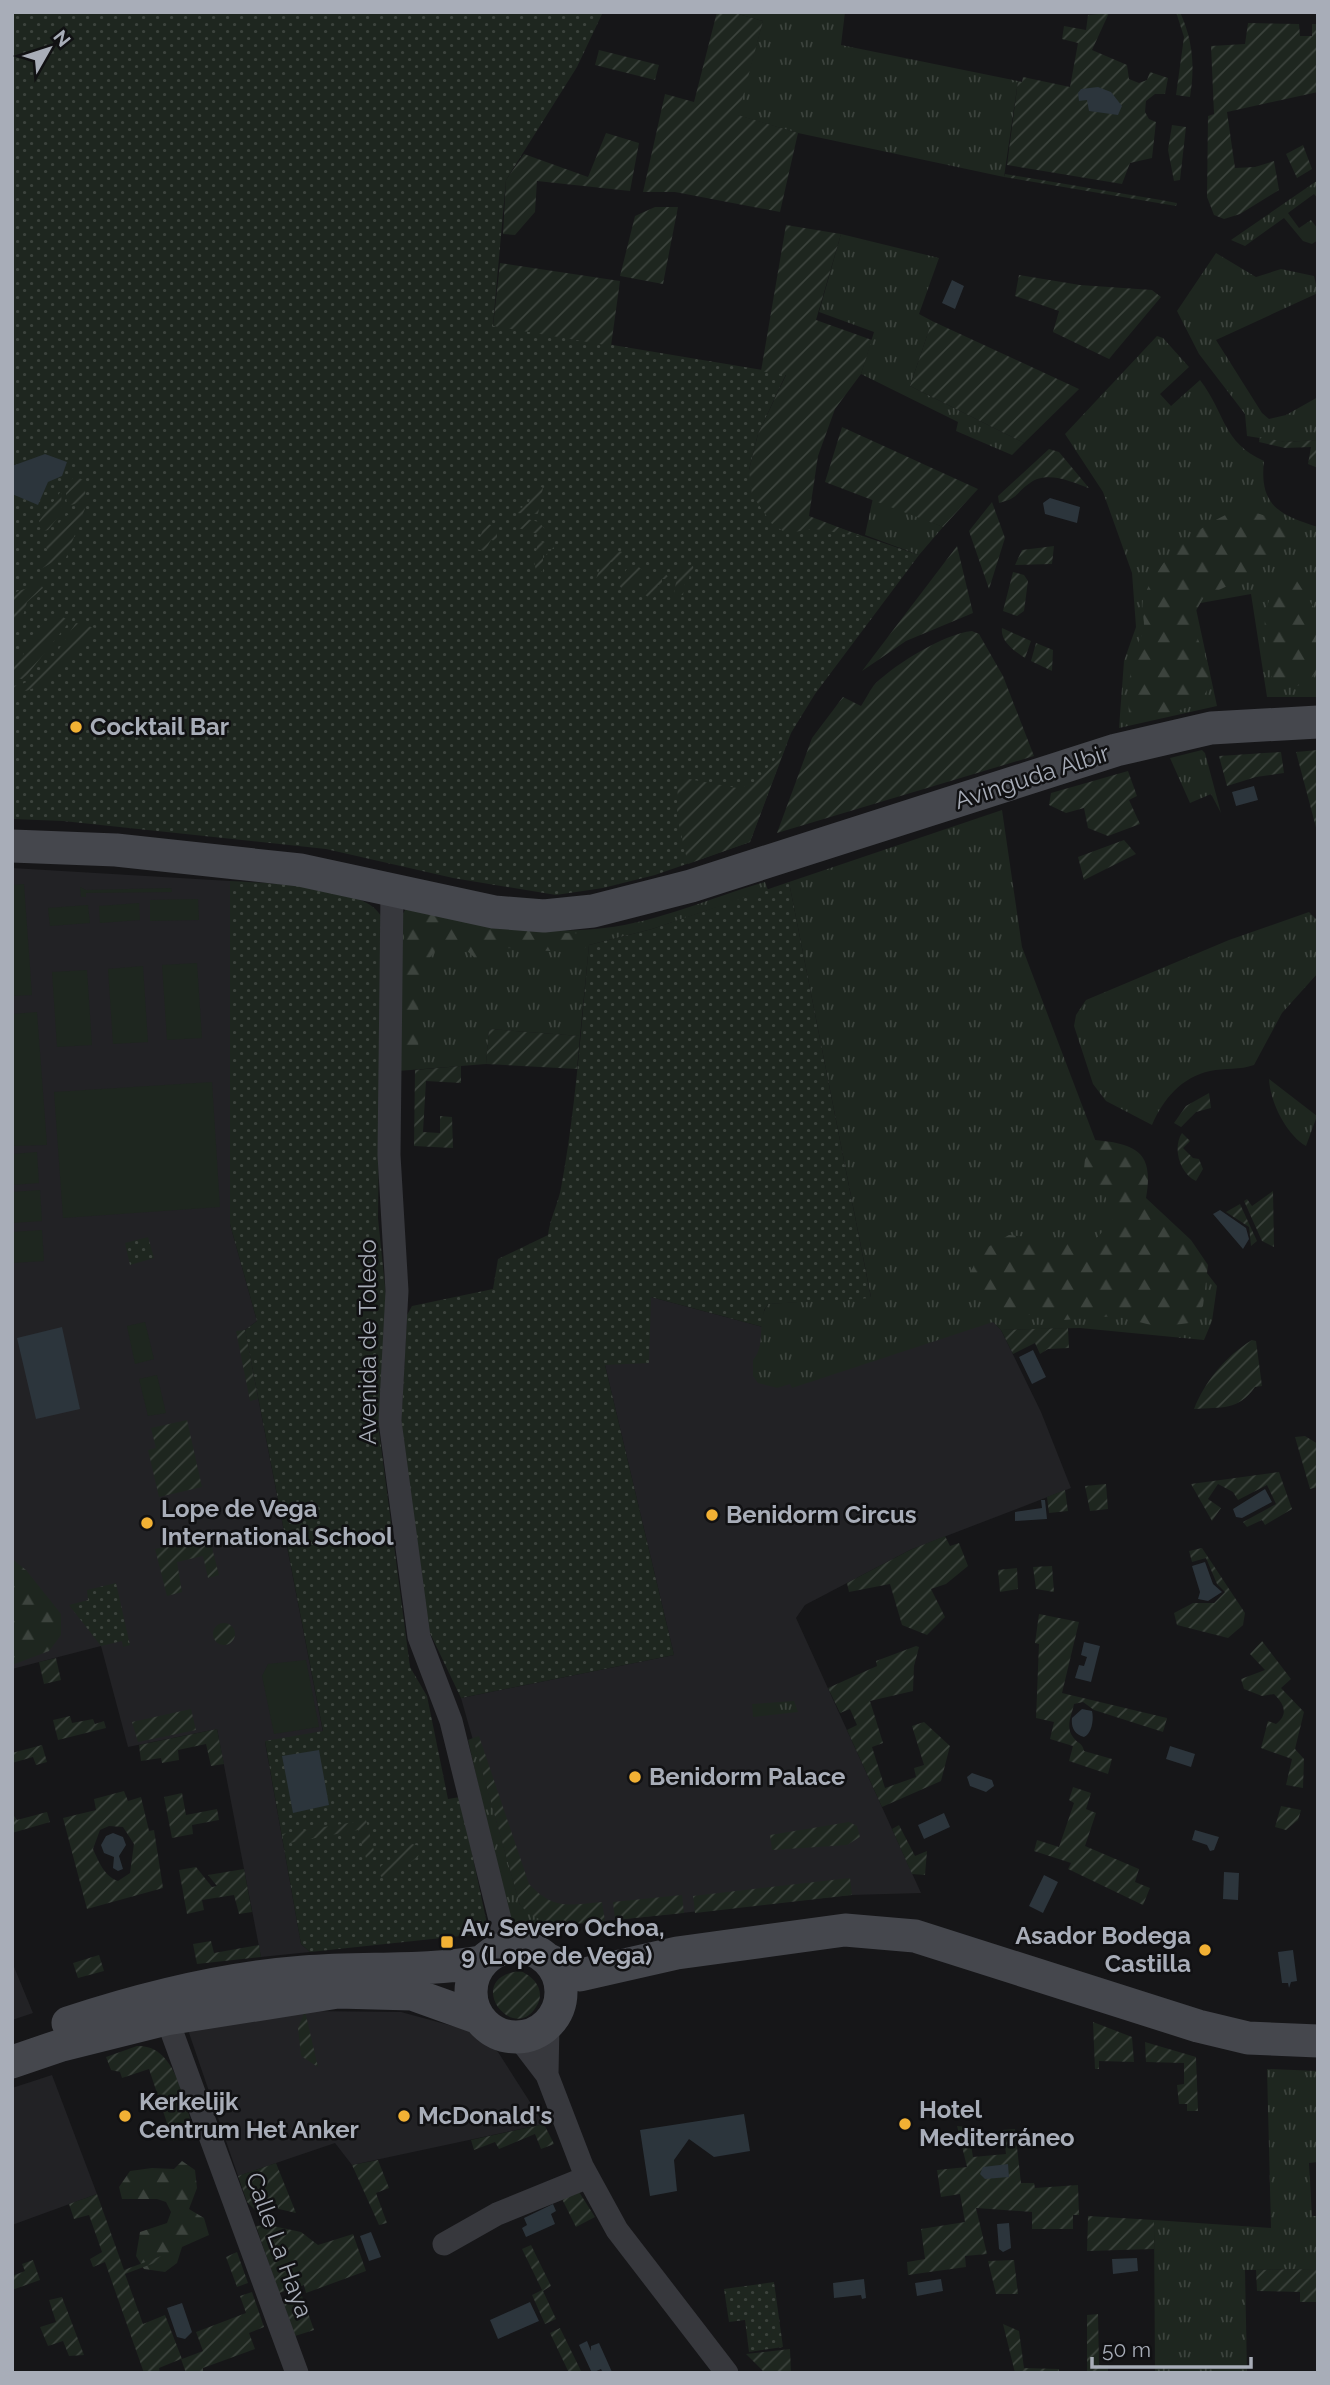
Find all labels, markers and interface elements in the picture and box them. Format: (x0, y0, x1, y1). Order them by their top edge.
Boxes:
north arrow (14, 14, 84, 84)
text: N (49, 26, 75, 51)
place label: Cocktail Bar (90, 712, 229, 741)
marker: Cocktail Bar (68, 719, 84, 735)
street label: Avinguda Albir (951, 738, 1113, 815)
street label: Avenida de Toledo (353, 1239, 382, 1445)
place label: Lope de Vega International School (161, 1494, 394, 1551)
place label: Benidorm Circus (726, 1500, 917, 1529)
marker: Benidorm Circus (704, 1507, 720, 1523)
marker: Lope de Vega International School (139, 1515, 155, 1531)
place label: Benidorm Palace (649, 1762, 845, 1791)
marker: Benidorm Palace (627, 1769, 643, 1785)
place label: Av. Severo Ochoa, 9 (Lope de Vega) (461, 1913, 665, 1970)
place label: Asador Bodega Castilla (1015, 1921, 1191, 1978)
marker: Av. Severo Ochoa, 9 (Lope de Vega) (439, 1934, 455, 1950)
marker: Asador Bodega Castilla (1197, 1942, 1213, 1958)
place label: Kerkelijk Centrum Het Anker (139, 2087, 359, 2144)
place label: Hotel Mediterráneo (919, 2095, 1075, 2152)
place label: McDonald's (418, 2101, 553, 2130)
marker: Kerkelijk Centrum Het Anker (117, 2108, 133, 2124)
marker: McDonald's (396, 2108, 412, 2124)
marker: Hotel Mediterráneo (897, 2116, 913, 2132)
street label: Calle La Haya (240, 2168, 319, 2321)
scale bar (1092, 2326, 1251, 2370)
text: 50 m (1102, 2337, 1151, 2362)

